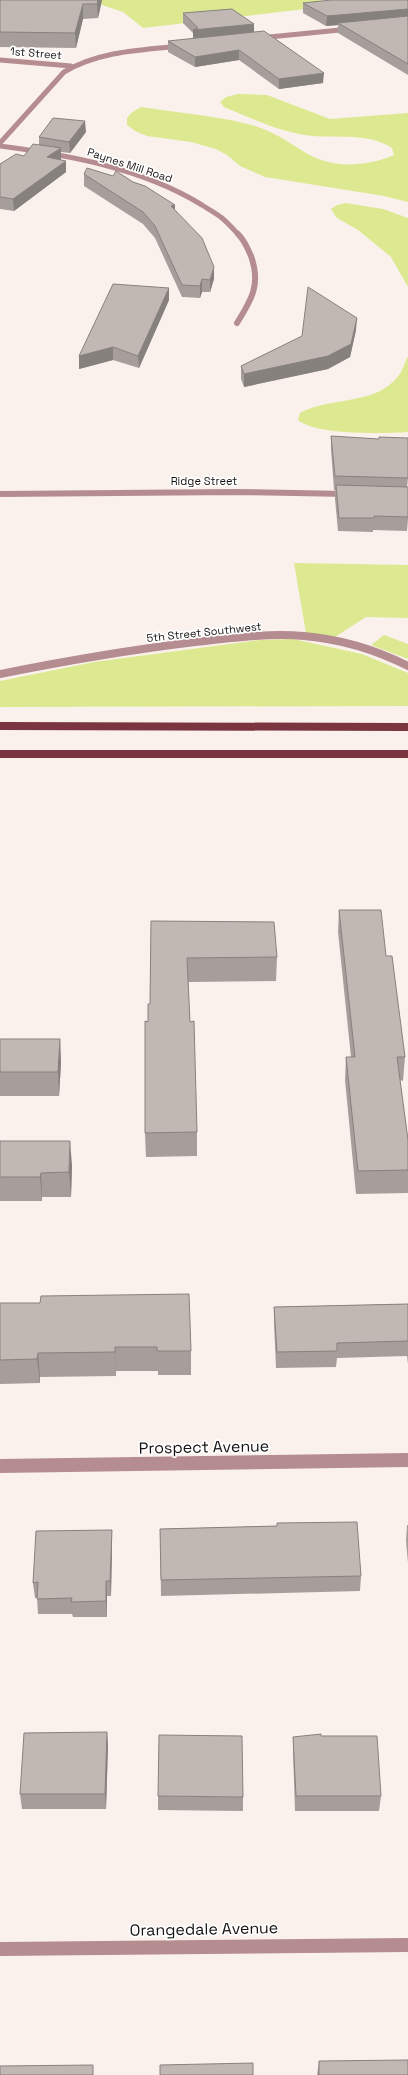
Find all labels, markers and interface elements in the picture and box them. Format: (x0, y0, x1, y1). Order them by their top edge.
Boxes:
street label: 1st Street (10, 44, 62, 62)
street label: Paynes Mill Road (86, 145, 174, 185)
street label: Ridge Street (171, 474, 237, 488)
street label: 5th Street Southwest (146, 619, 262, 645)
street label: Prospect Avenue (139, 1435, 269, 1459)
street label: Orangedale Avenue (130, 1917, 278, 1941)

